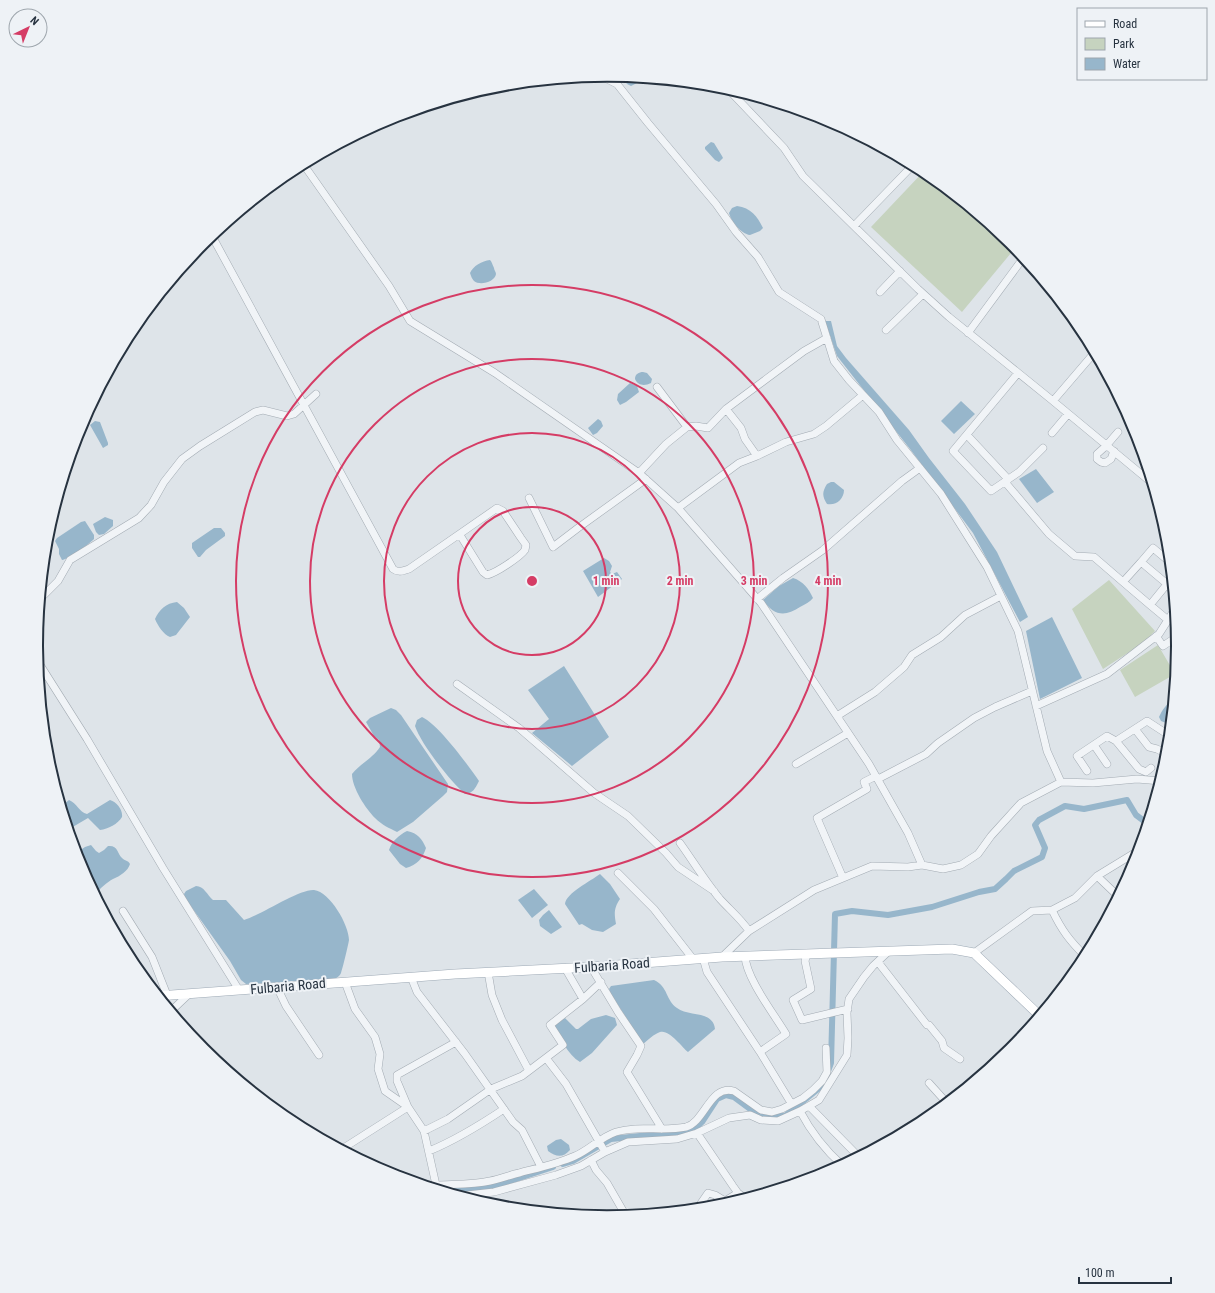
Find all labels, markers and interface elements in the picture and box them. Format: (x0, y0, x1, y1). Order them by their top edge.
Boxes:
north arrow (8, 8, 48, 48)
legend (1077, 8, 1207, 80)
text: N (28, 14, 42, 28)
text: Road (1113, 17, 1137, 31)
text: Park (1113, 37, 1135, 51)
text: Water (1113, 57, 1141, 71)
centre of rings (525, 574, 539, 588)
text: 1 min (593, 574, 619, 588)
text: 2 min (667, 574, 693, 588)
text: 3 min (741, 574, 767, 588)
text: 4 min (815, 574, 841, 588)
street label: Fulbaria Road (574, 954, 650, 976)
street label: Fulbaria Road (250, 975, 326, 997)
scale bar (1079, 1259, 1171, 1285)
text: 100 m (1085, 1266, 1115, 1280)

